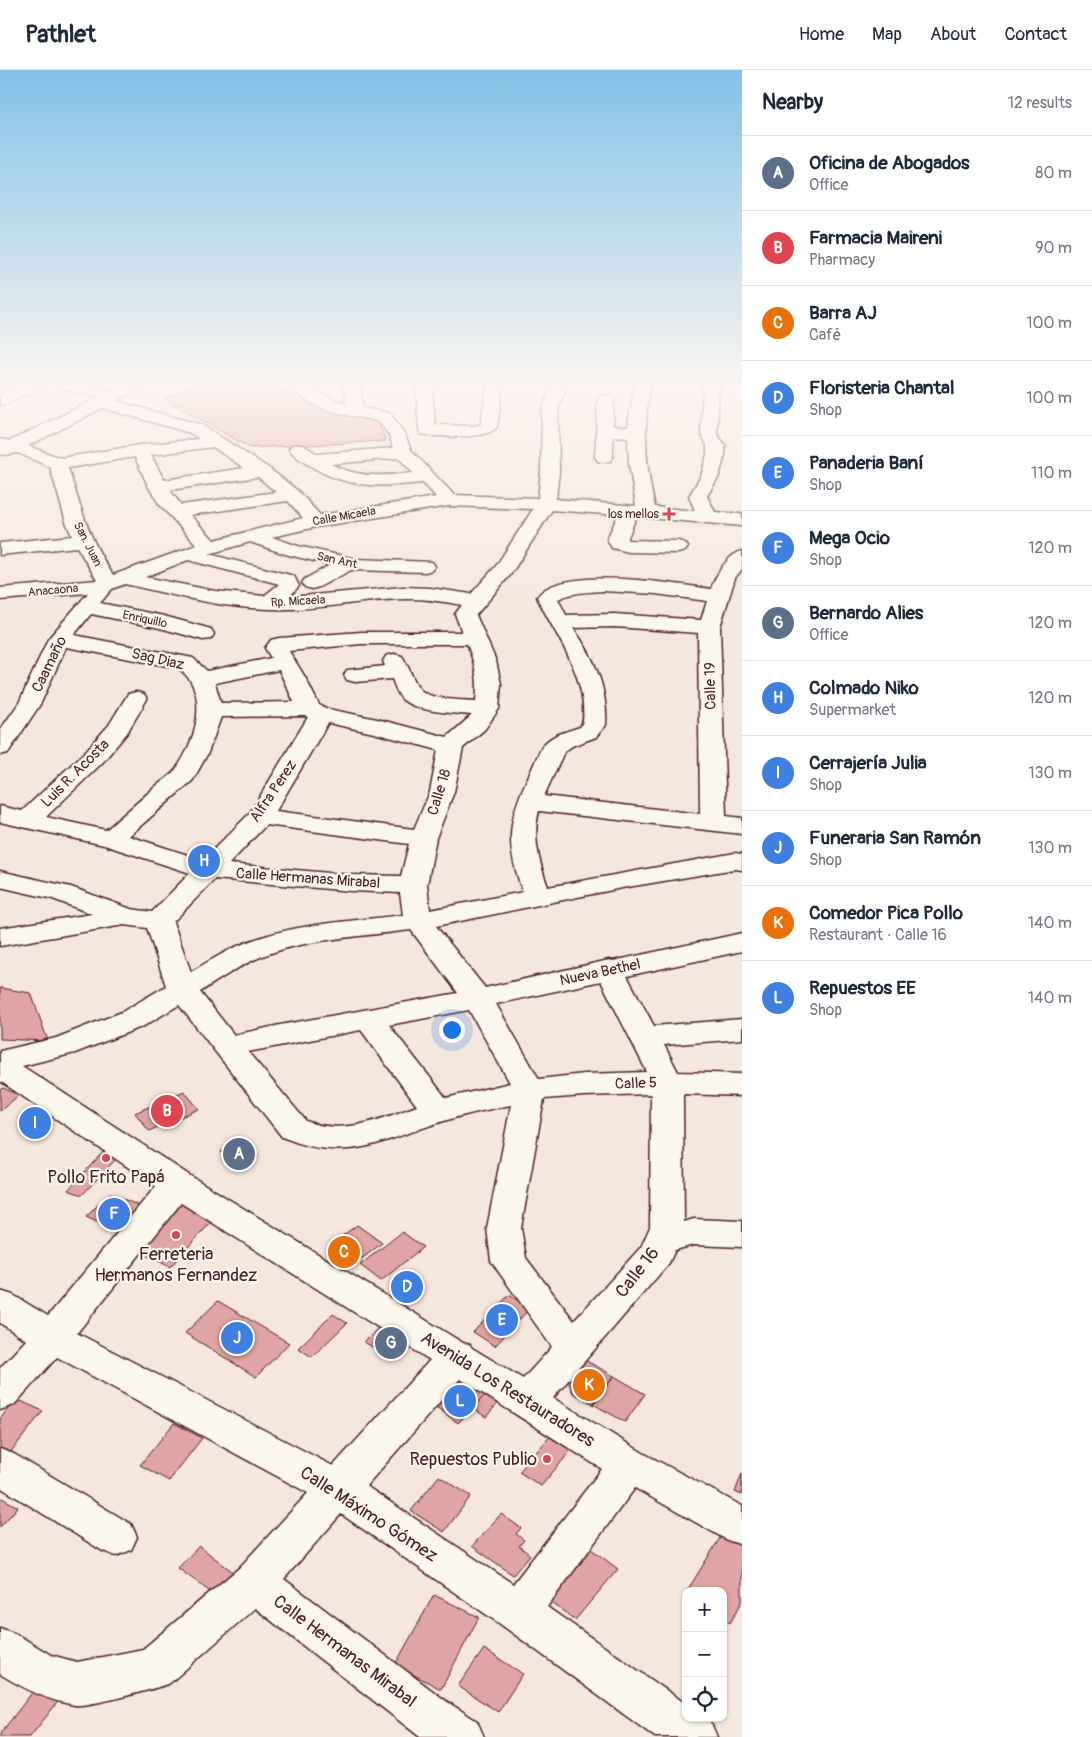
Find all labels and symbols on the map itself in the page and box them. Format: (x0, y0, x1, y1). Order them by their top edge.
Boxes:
street label: Calle Micaela (311, 503, 377, 529)
place label: los mellos (608, 507, 660, 522)
marker: los mellos (663, 508, 675, 520)
street label: San. Juan (70, 519, 105, 569)
street label: San Ant (315, 549, 359, 572)
street label: Anacaona (27, 581, 79, 600)
street label: Rp. Micaela (270, 593, 326, 610)
street label: Enriquillo (121, 607, 169, 632)
street label: Caamaño (28, 633, 71, 695)
street label: Sag Diaz (130, 644, 186, 675)
street label: Calle 19 (701, 662, 720, 710)
street label: Luis R. Acosta (37, 735, 114, 812)
street label: Alfra Perez (246, 756, 301, 826)
street label: Calle 18 (423, 766, 456, 818)
pin: H (188, 842, 220, 880)
street label: Calle Hermanas Mirabal (235, 864, 381, 893)
street label: Nueva Bethel (558, 955, 642, 990)
your location (439, 1017, 465, 1043)
street label: Calle 5 (615, 1073, 657, 1094)
pin: B (151, 1092, 183, 1130)
pin: I (19, 1104, 51, 1142)
pin: A (223, 1135, 255, 1173)
marker: Pollo Frito Papá (100, 1152, 112, 1164)
place label: Pollo Frito Papá (47, 1166, 165, 1189)
pin: F (98, 1195, 130, 1233)
marker: Ferreteria Hermanos Fernandez (170, 1229, 182, 1241)
pin: C (328, 1233, 360, 1271)
street label: Calle 16 (610, 1242, 664, 1302)
place label: Ferreteria Hermanos Fernandez (94, 1243, 258, 1287)
pin: D (391, 1268, 423, 1306)
pin: E (486, 1301, 518, 1339)
pin: J (221, 1319, 253, 1357)
pin: G (375, 1324, 407, 1362)
street label: Avenida Los Restauradores (417, 1327, 599, 1451)
pin: K (573, 1366, 605, 1404)
pin: L (444, 1382, 476, 1420)
place label: Repuestos Publio (409, 1448, 537, 1471)
marker: Repuestos Publio (541, 1453, 553, 1465)
street label: Calle Máximo Gómez (296, 1461, 442, 1568)
street label: Calle Hermanas Mirabal (268, 1590, 421, 1713)

